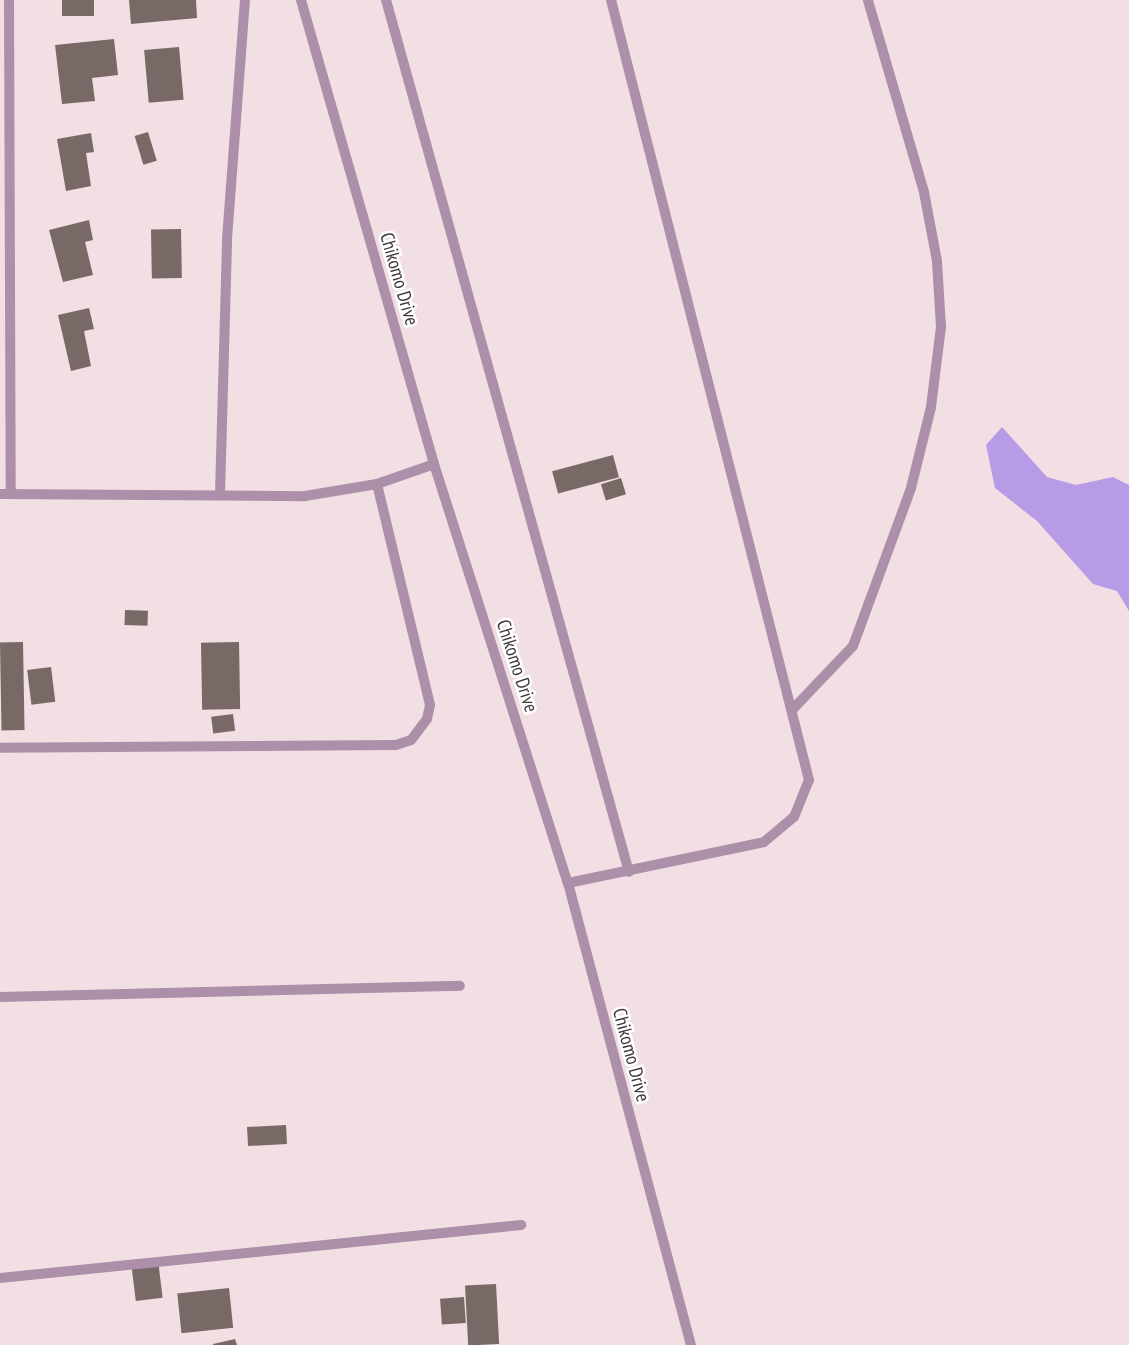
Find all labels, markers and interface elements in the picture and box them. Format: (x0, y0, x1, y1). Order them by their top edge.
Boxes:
street label: Chikomo Drive (375, 230, 423, 328)
street label: Chikomo Drive (491, 617, 543, 715)
street label: Chikomo Drive (608, 1006, 654, 1104)

